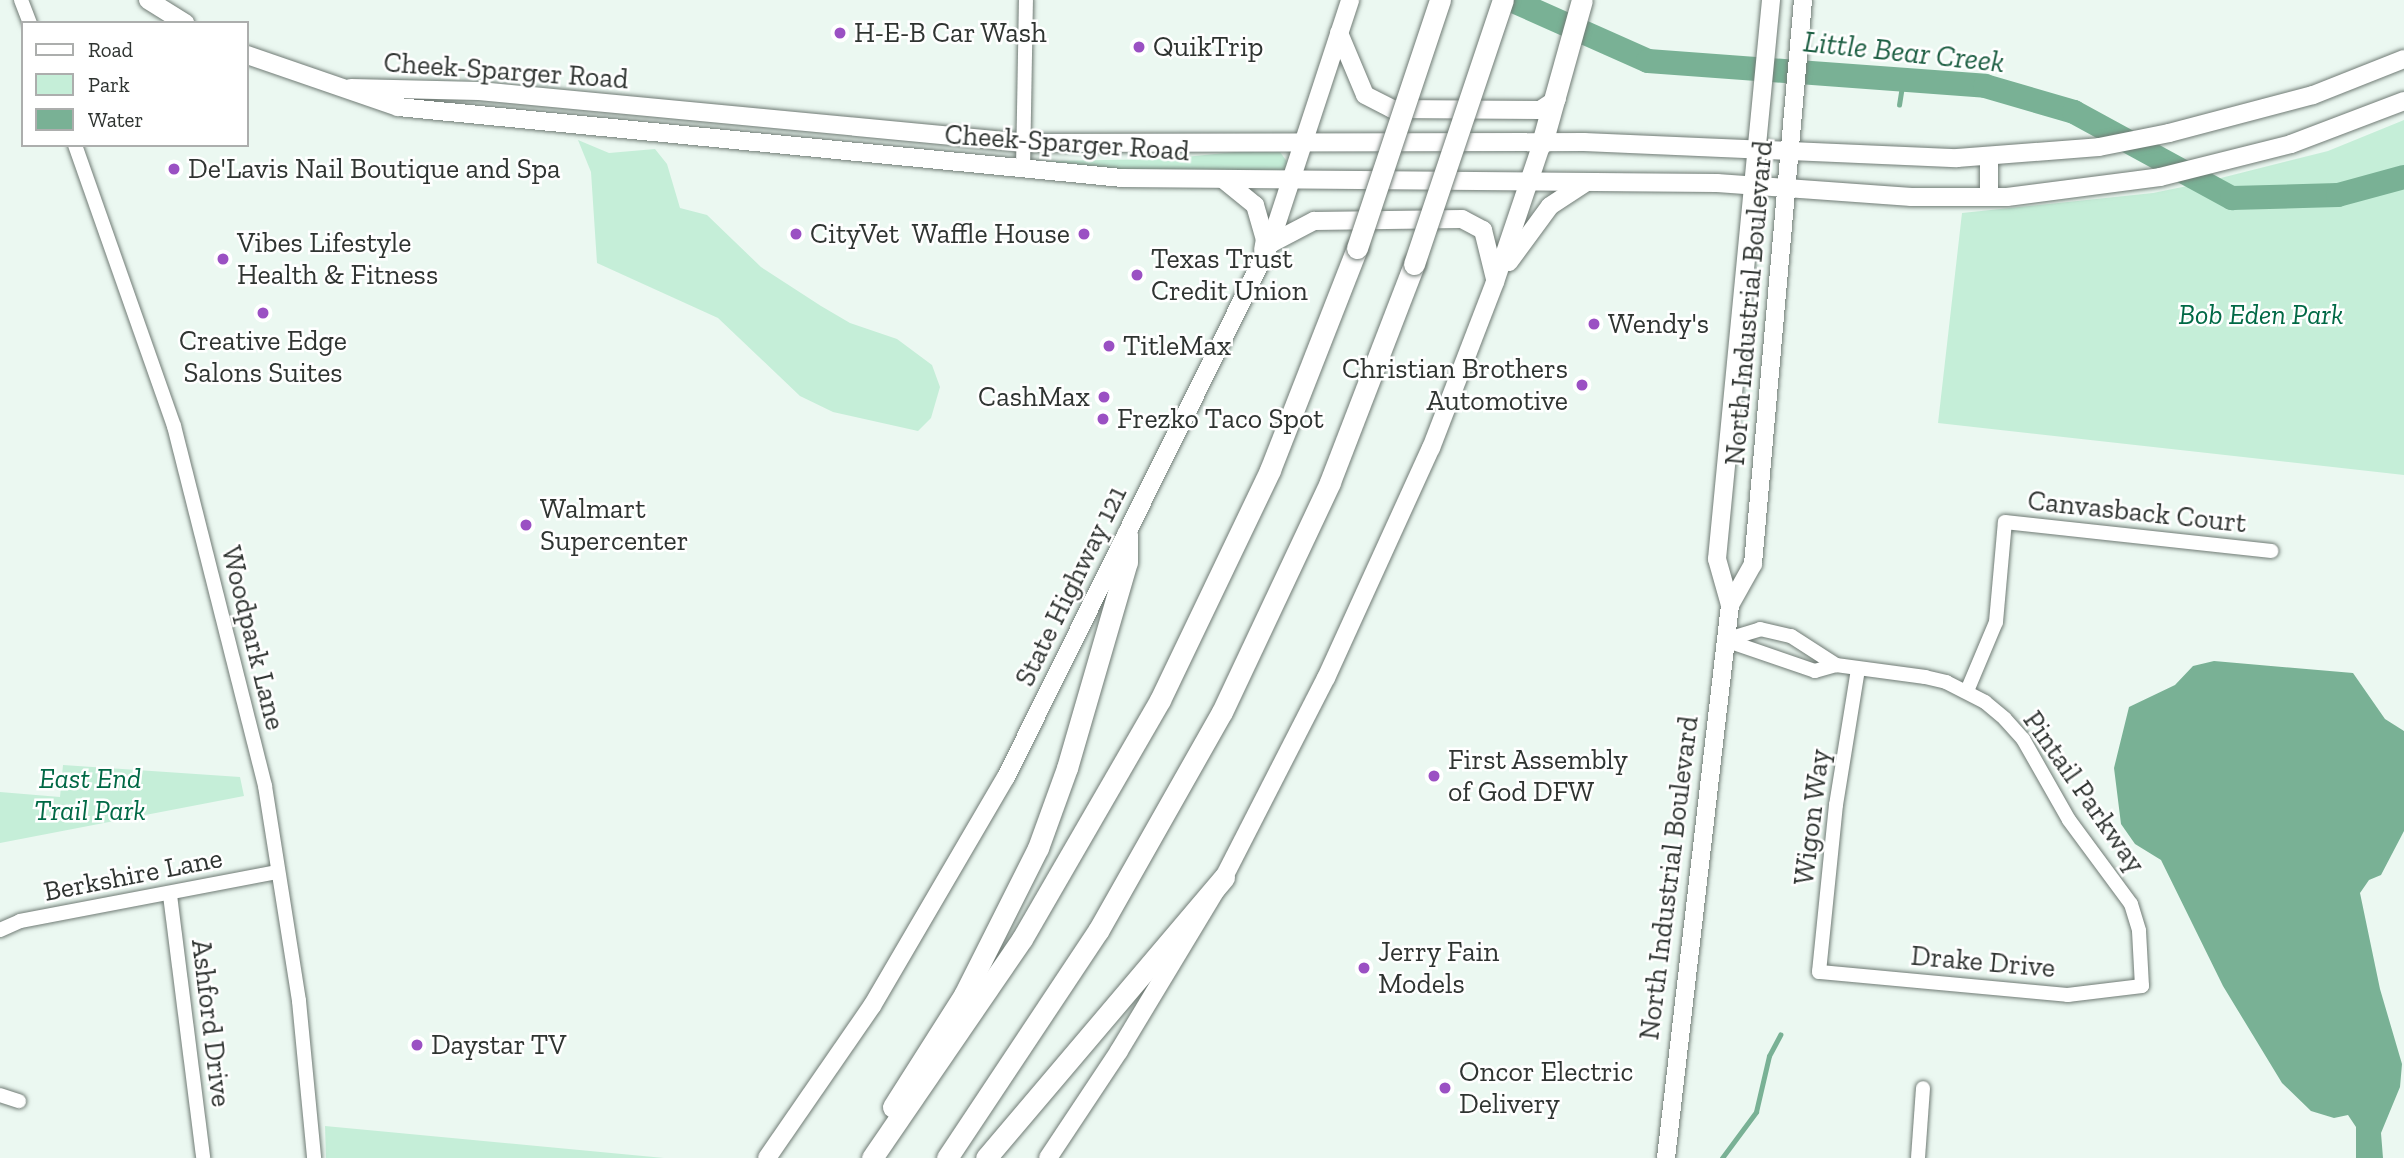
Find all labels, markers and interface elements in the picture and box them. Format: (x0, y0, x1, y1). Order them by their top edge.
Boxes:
place label: H-E-B Car Wash (854, 16, 1048, 50)
legend (21, 21, 248, 147)
water label: Little Bear Creek (1802, 24, 2006, 80)
marker: H-E-B Car Wash (832, 25, 848, 41)
place label: QuikTrip (1153, 30, 1263, 64)
text: Road (88, 37, 133, 62)
marker: QuikTrip (1131, 39, 1147, 55)
street label: Cheek-Sparger Road (382, 46, 630, 96)
text: Park (88, 72, 130, 97)
text: Water (88, 107, 143, 132)
street label: Cheek-Sparger Road (943, 118, 1191, 168)
street label: North Industrial Boulevard (1718, 139, 1780, 467)
place label: De'Lavis Nail Boutique and Spa (188, 152, 561, 186)
marker: De'Lavis Nail Boutique and Spa (166, 161, 182, 177)
place label: CityVet (810, 217, 899, 251)
place label: Waffle House (912, 217, 1070, 251)
place label: Vibes Lifestyle Health & Fitness (237, 226, 438, 292)
marker: CityVet (788, 226, 804, 242)
marker: Waffle House (1076, 226, 1092, 242)
place label: Texas Trust Credit Union (1151, 242, 1308, 308)
marker: Vibes Lifestyle Health & Fitness (215, 251, 231, 267)
marker: Texas Trust Credit Union (1129, 267, 1145, 283)
park label: Bob Eden Park (2178, 298, 2344, 332)
marker: Creative Edge Salons Suites (255, 305, 271, 321)
place label: Wendy's (1608, 307, 1709, 341)
marker: Wendy's (1586, 316, 1602, 332)
place label: Creative Edge Salons Suites (179, 324, 347, 390)
place label: TitleMax (1123, 329, 1231, 363)
marker: TitleMax (1101, 338, 1117, 354)
place label: Christian Brothers Automotive (1342, 352, 1568, 418)
marker: Christian Brothers Automotive (1574, 377, 1590, 393)
place label: CashMax (978, 380, 1090, 414)
marker: CashMax (1096, 389, 1112, 405)
place label: Frezko Taco Spot (1117, 402, 1324, 436)
marker: Frezko Taco Spot (1095, 411, 1111, 427)
street label: State Highway 121 (1008, 480, 1134, 692)
street label: Canvasback Court (2026, 484, 2248, 540)
place label: Walmart Supercenter (540, 492, 688, 558)
marker: Walmart Supercenter (518, 517, 534, 533)
street label: Woodpark Lane (214, 543, 292, 733)
street label: Pintail Parkway (2016, 705, 2152, 879)
street label: North Industrial Boulevard (1632, 714, 1706, 1042)
place label: First Assembly of God DFW (1448, 743, 1629, 809)
street label: Wigon Way (1787, 747, 1837, 887)
park label: East End Trail Park (34, 762, 146, 828)
marker: First Assembly of God DFW (1426, 768, 1442, 784)
street label: Berkshire Lane (41, 841, 225, 909)
place label: Jerry Fain Models (1378, 935, 1500, 1001)
street label: Ashford Drive (184, 937, 238, 1109)
street label: Drake Drive (1910, 939, 2056, 985)
marker: Jerry Fain Models (1356, 960, 1372, 976)
place label: Daystar TV (431, 1028, 567, 1062)
marker: Daystar TV (409, 1037, 425, 1053)
place label: Oncor Electric Delivery (1459, 1055, 1634, 1121)
marker: Oncor Electric Delivery (1437, 1080, 1453, 1096)

